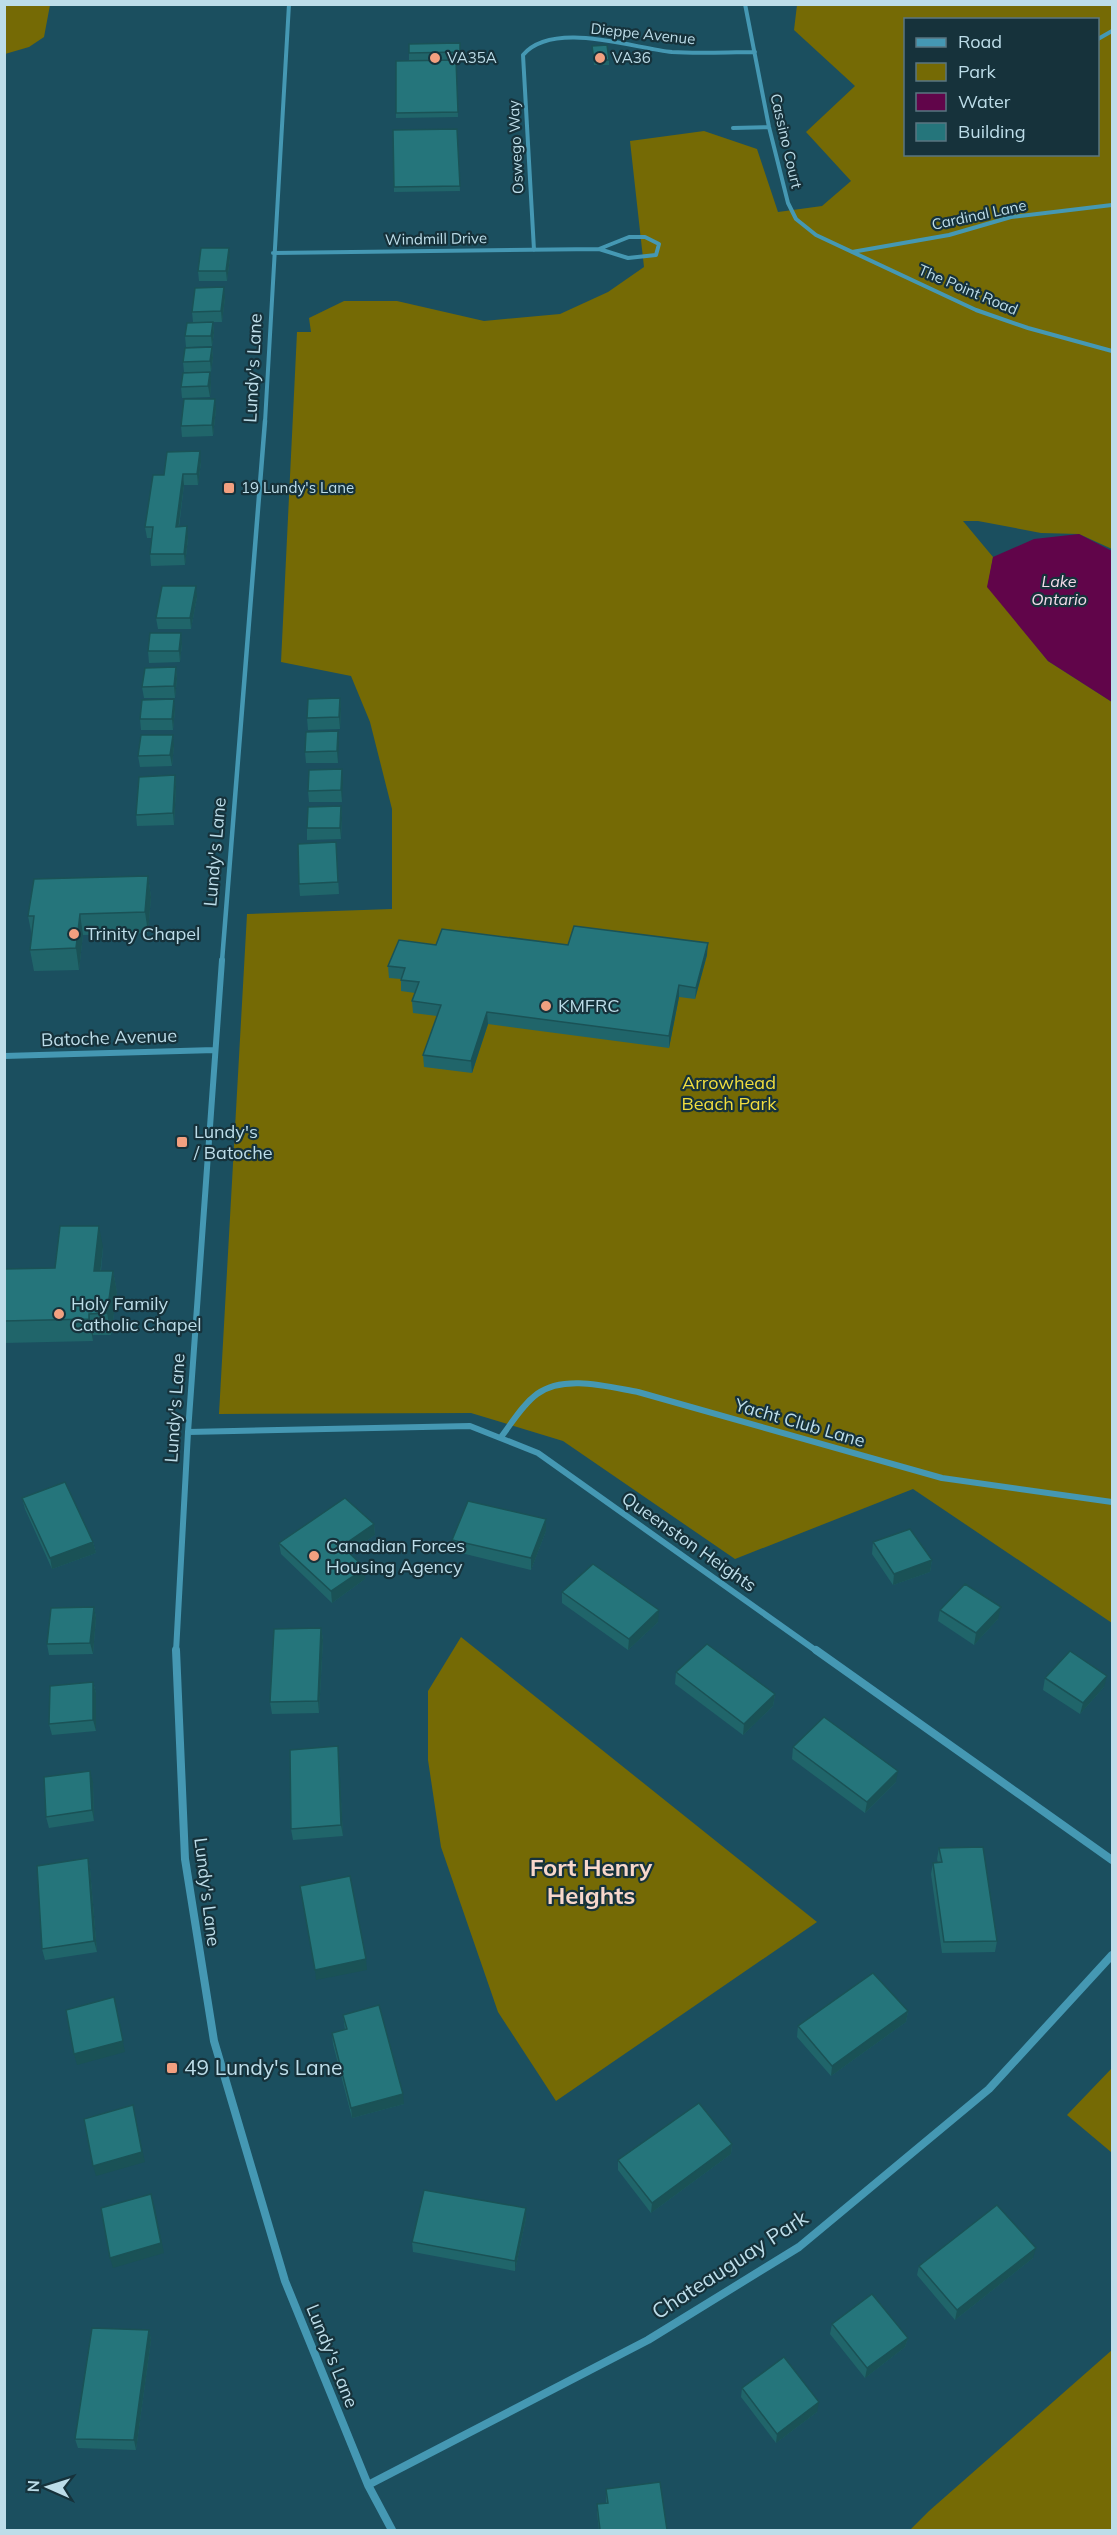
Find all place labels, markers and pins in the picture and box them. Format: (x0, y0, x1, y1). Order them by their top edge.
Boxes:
place label: VA35A (447, 48, 497, 67)
place label: VA36 (612, 48, 651, 67)
marker: VA35A (428, 51, 442, 65)
marker: VA36 (593, 51, 607, 65)
place label: 19 Lundy's Lane (241, 478, 354, 497)
marker: 19 Lundy's Lane (222, 481, 236, 495)
place label: Trinity Chapel (86, 922, 200, 945)
marker: Trinity Chapel (67, 927, 81, 941)
place label: KMFRC (558, 994, 620, 1017)
marker: KMFRC (539, 999, 553, 1013)
place label: Lundy's / Batoche (193, 1120, 273, 1164)
marker: Lundy's / Batoche (175, 1135, 189, 1149)
place label: Holy Family Catholic Chapel (71, 1292, 202, 1336)
marker: Holy Family Catholic Chapel (52, 1307, 66, 1321)
place label: Canadian Forces Housing Agency (326, 1534, 465, 1578)
marker: Canadian Forces Housing Agency (307, 1549, 321, 1563)
place label: 49 Lundy's Lane (184, 2054, 342, 2080)
marker: 49 Lundy's Lane (165, 2061, 179, 2075)

